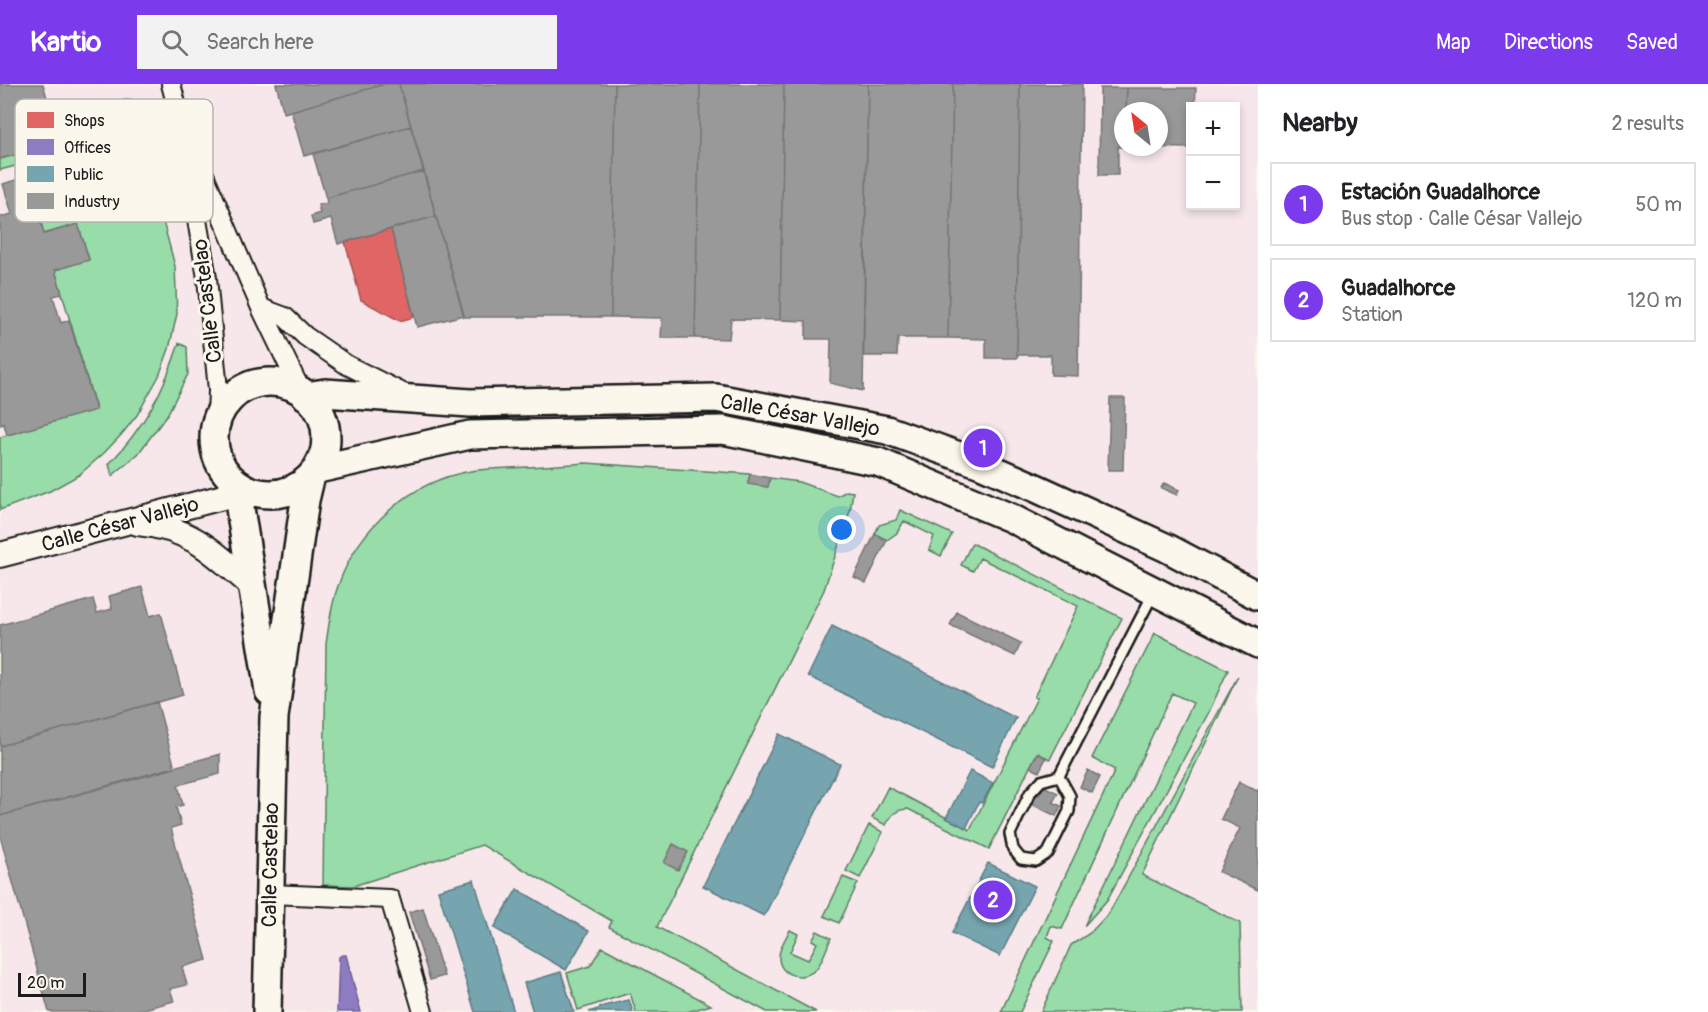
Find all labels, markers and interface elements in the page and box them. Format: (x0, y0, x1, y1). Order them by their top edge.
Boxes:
search box (137, 15, 557, 69)
text: Kartio (30, 25, 101, 60)
icon: search (158, 26, 191, 59)
text: Search here (206, 28, 314, 56)
text: Map (1436, 29, 1471, 56)
text: Directions (1504, 29, 1593, 56)
text: Saved (1626, 29, 1678, 56)
legend (15, 99, 213, 222)
north arrow (1114, 102, 1168, 156)
map controls (1186, 102, 1240, 210)
button: + (1186, 102, 1240, 156)
text: Nearby (1282, 107, 1358, 139)
text: Shops (64, 111, 104, 131)
text: 2 results (1612, 111, 1684, 136)
text: Offices (64, 138, 111, 158)
button: − (1186, 156, 1240, 210)
text: Public (64, 165, 104, 185)
text: Estación Guadalhorce (1341, 178, 1540, 206)
text: Industry (64, 192, 120, 212)
text: 1 (1300, 192, 1307, 217)
text: 50 m (1635, 192, 1682, 217)
text: Bus stop · Calle César Vallejo (1341, 206, 1582, 231)
street label: Calle Castelao (187, 237, 228, 364)
text: Guadalhorce (1341, 274, 1455, 302)
text: 2 (1298, 288, 1309, 313)
text: 120 m (1627, 288, 1682, 313)
text: Station (1341, 302, 1403, 327)
street label: Calle César Vallejo (718, 388, 882, 443)
pin: 1 (964, 426, 1002, 470)
street label: Calle César Vallejo (39, 491, 202, 558)
your location (827, 515, 856, 544)
street label: Calle Castelao (256, 802, 285, 928)
pin: 2 (974, 878, 1012, 922)
scale bar (18, 970, 86, 998)
text: 20 m (27, 973, 65, 993)

